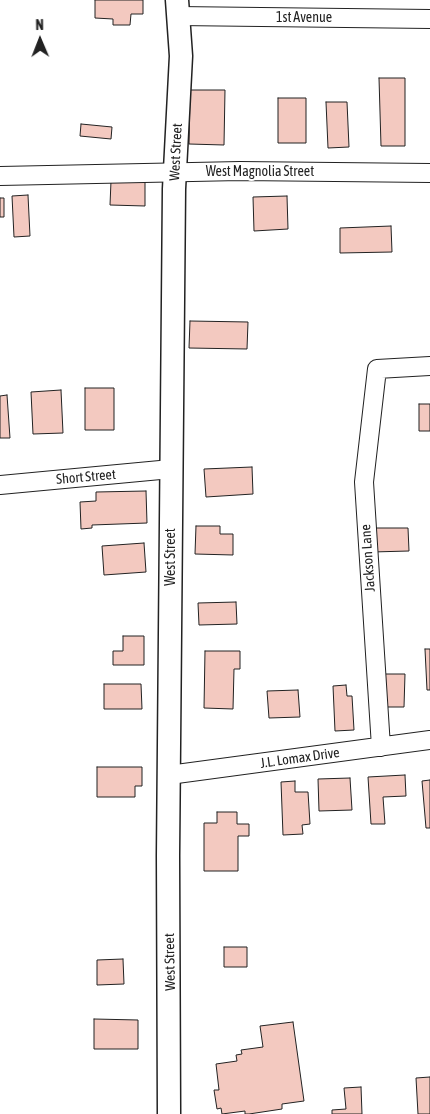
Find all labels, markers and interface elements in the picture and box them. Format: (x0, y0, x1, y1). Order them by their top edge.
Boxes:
street label: 1st Avenue (276, 10, 332, 26)
north arrow (15, 15, 65, 65)
text: N (35, 17, 44, 33)
street label: West Street (166, 123, 186, 181)
street label: West Magnolia Street (206, 164, 314, 180)
street label: Short Street (55, 466, 117, 488)
street label: Jackson Lane (357, 524, 379, 592)
street label: West Street (163, 528, 179, 586)
street label: J.L. Lomax Drive (259, 744, 341, 772)
street label: West Street (161, 933, 179, 991)

